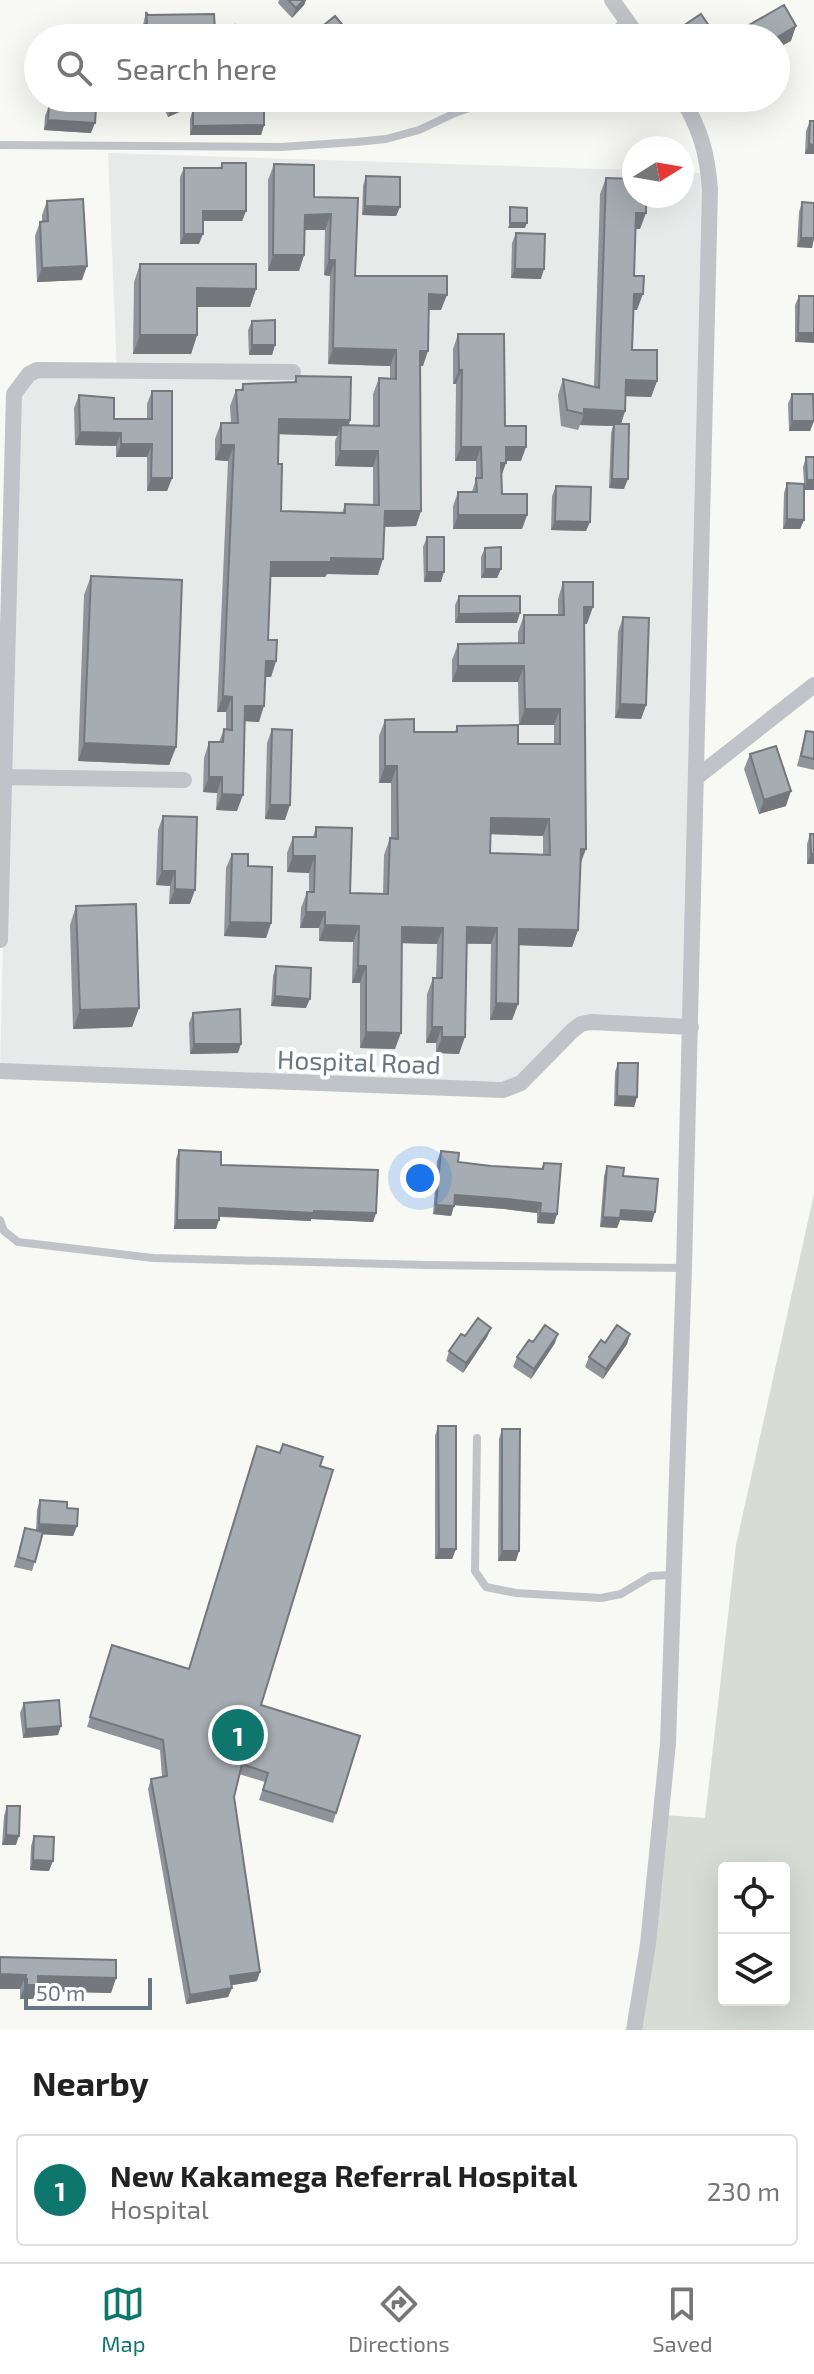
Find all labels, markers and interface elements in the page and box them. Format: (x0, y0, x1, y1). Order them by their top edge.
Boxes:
search box (24, 24, 790, 112)
icon: search (52, 46, 96, 90)
text: Search here (116, 50, 277, 86)
north arrow (622, 136, 694, 208)
street label: Hospital Road (277, 1043, 441, 1079)
your location (400, 1158, 440, 1198)
pin: 1 (212, 1705, 264, 1765)
map controls (718, 1862, 790, 2006)
button: locate (718, 1862, 790, 1934)
button: layers (718, 1934, 790, 2006)
scale bar (24, 1974, 152, 2010)
text: 50 m (36, 1979, 85, 2005)
text: Nearby (32, 2062, 149, 2103)
text: New Kakamega Referral Hospital (110, 2157, 577, 2193)
text: 1 (54, 2175, 66, 2206)
text: 230 m (707, 2175, 780, 2206)
text: Hospital (110, 2193, 209, 2224)
tab: Map (101, 2282, 145, 2356)
tab: Directions (348, 2282, 450, 2356)
tab: Saved (652, 2282, 713, 2356)

